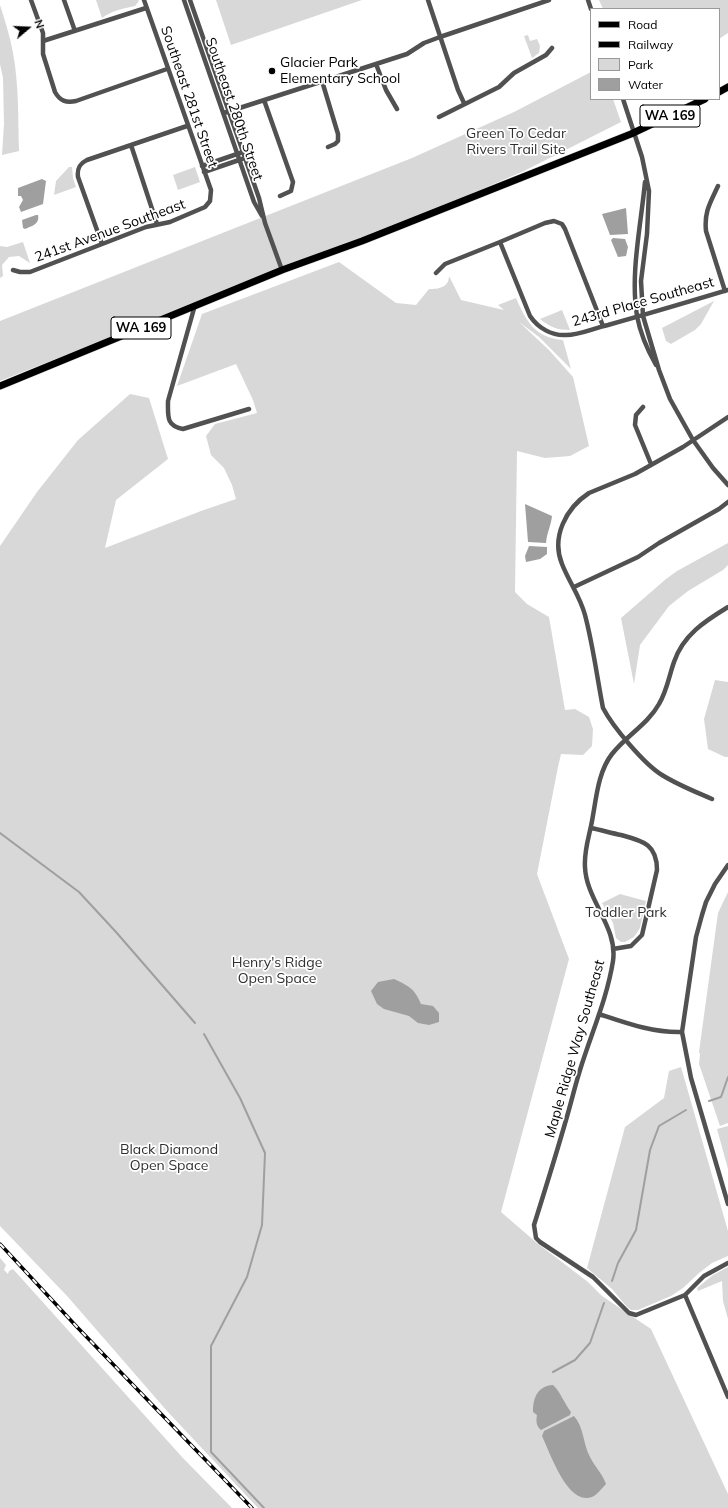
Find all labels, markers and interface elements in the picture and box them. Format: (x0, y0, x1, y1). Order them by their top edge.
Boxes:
north arrow (8, 8, 48, 48)
legend (590, 8, 720, 100)
text: Road (628, 17, 657, 32)
text: N (31, 18, 47, 30)
street label: Southeast 281st Street (157, 24, 221, 170)
street label: Southeast 280th Street (202, 35, 266, 183)
text: Railway (628, 37, 673, 52)
place label: Glacier Park Elementary School (280, 55, 400, 88)
text: Park (628, 57, 653, 72)
marker: Glacier Park Elementary School (267, 66, 277, 76)
text: Water (628, 77, 663, 92)
road number: WA 169 (640, 105, 700, 127)
park label: Green To Cedar Rivers Trail Site (466, 126, 566, 158)
street label: 241st Avenue Southeast (33, 196, 187, 266)
street label: 243rd Place Southeast (570, 274, 716, 330)
road number: WA 169 (111, 317, 171, 339)
park label: Toddler Park (585, 905, 667, 921)
park label: Henry's Ridge Open Space (232, 955, 322, 988)
street label: Maple Ridge Way Southeast (542, 958, 608, 1140)
park label: Black Diamond Open Space (120, 1142, 218, 1174)

